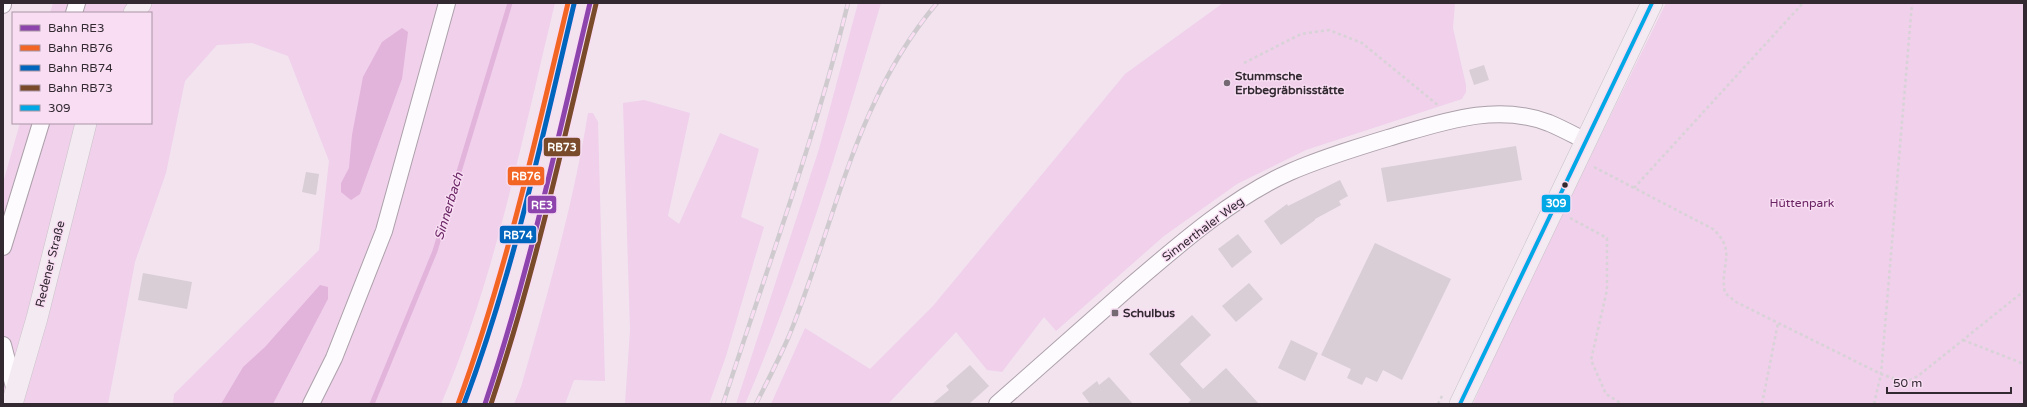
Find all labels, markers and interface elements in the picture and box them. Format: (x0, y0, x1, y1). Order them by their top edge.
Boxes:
legend (12, 12, 152, 124)
text: Bahn RE3 (48, 21, 105, 35)
text: Bahn RB76 (48, 41, 113, 55)
text: Bahn RB74 (48, 61, 113, 75)
place label: Stummsche Erbbegräbnisstätte (1235, 69, 1345, 98)
marker: Stummsche Erbbegräbnisstätte (1222, 78, 1232, 88)
text: Bahn RB73 (48, 81, 113, 95)
text: 309 (48, 101, 71, 115)
line badge: RB73 (543, 137, 581, 157)
text: RB73 (547, 141, 577, 154)
line badge: RB76 (507, 166, 545, 186)
water label: Sinnerbach (431, 170, 467, 242)
text: RB76 (511, 170, 541, 183)
unlabelled marker (1560, 180, 1570, 190)
street label: Sinnerthaler Weg (1160, 194, 1246, 264)
line badge: 309 (1541, 194, 1571, 213)
line badge: RE3 (527, 195, 557, 214)
park label: Hüttenpark (1770, 196, 1835, 210)
text: 309 (1546, 197, 1566, 210)
text: RE3 (531, 199, 553, 212)
street label: Redener Straße (32, 219, 68, 309)
line badge: RB74 (499, 225, 537, 244)
text: RB74 (503, 229, 533, 242)
place label: Schulbus (1123, 306, 1175, 320)
marker: Schulbus (1110, 308, 1120, 318)
scale bar (1887, 369, 2011, 395)
text: 50 m (1893, 376, 1922, 390)

